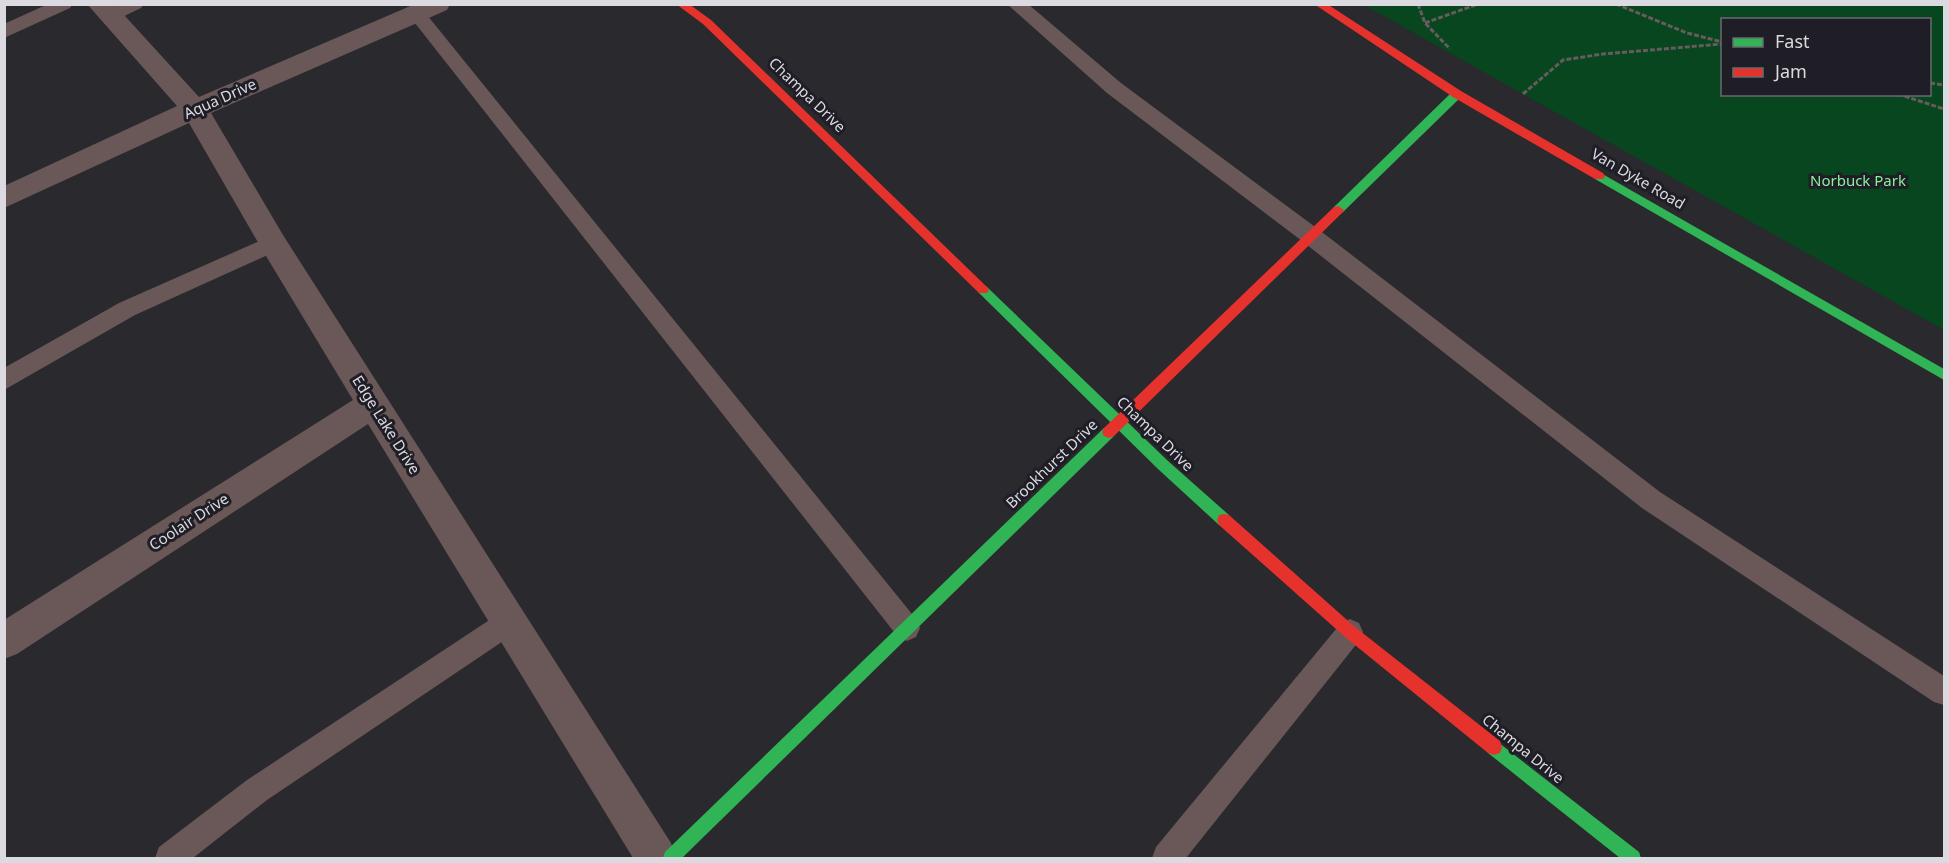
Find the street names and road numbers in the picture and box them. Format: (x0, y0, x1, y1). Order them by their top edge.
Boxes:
street label: Champa Drive (765, 52, 851, 136)
street label: Aqua Drive (180, 73, 259, 123)
street label: Van Dyke Road (1588, 143, 1689, 213)
street label: Edge Lake Drive (348, 371, 425, 478)
street label: Champa Drive (1113, 391, 1199, 475)
street label: Brookhurst Drive (1001, 414, 1101, 512)
street label: Coolair Drive (145, 488, 232, 554)
street label: Champa Drive (1479, 709, 1569, 787)

